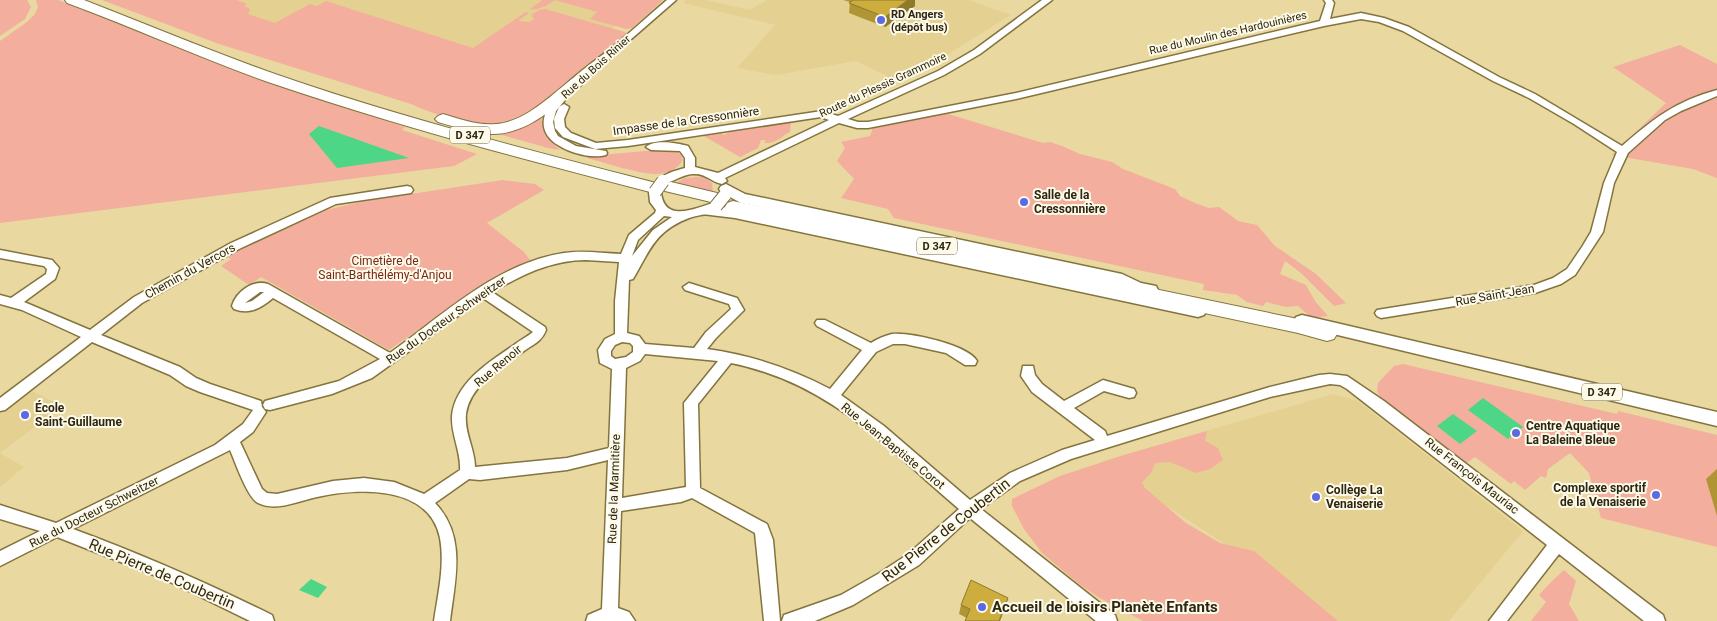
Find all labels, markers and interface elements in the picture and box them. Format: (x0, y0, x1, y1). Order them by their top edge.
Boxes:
place label: RD Angers (dépôt bus) (891, 8, 948, 34)
street label: Rue du Moulin des Hardouinières (1148, 8, 1308, 57)
marker: RD Angers (dépôt bus) (875, 14, 887, 26)
street label: Rue du Bois Rinier (559, 32, 633, 101)
street label: Route du Plessis Grammoire (817, 50, 949, 120)
street label: Impasse de la Cressonnière (612, 104, 760, 138)
road number: D 347 (450, 126, 490, 144)
place label: Salle de la Cressonnière (1034, 188, 1106, 216)
marker: Salle de la Cressonnière (1018, 196, 1030, 208)
road number: D 347 (917, 238, 957, 255)
street label: Chemin du Vercors (142, 240, 238, 302)
park label: Cimetière de Saint-Barthélémy-d'Anjou (318, 254, 452, 282)
street label: Rue du Docteur Schweitzer (383, 273, 509, 367)
street label: Rue Saint-Jean (1454, 281, 1536, 309)
street label: Rue Renoir (471, 342, 525, 390)
road number: D 347 (1582, 384, 1622, 401)
place label: École Saint-Guillaume (35, 400, 122, 429)
street label: Rue Jean-Baptiste Corot (838, 400, 948, 492)
marker: École Saint-Guillaume (19, 409, 31, 421)
place label: Centre Aquatique La Baleine Bleue (1526, 419, 1621, 447)
marker: Centre Aquatique La Baleine Bleue (1510, 427, 1522, 439)
street label: Rue de la Marmitière (605, 434, 623, 544)
street label: Rue François Mauriac (1422, 435, 1522, 517)
street label: Rue du Docteur Schweitzer (27, 473, 161, 551)
street label: Rue Pierre de Coubertin (878, 474, 1014, 586)
place label: Complexe sportif de la Venaiserie (1553, 481, 1647, 509)
place label: Collège La Venaiserie (1326, 483, 1384, 511)
marker: Complexe sportif de la Venaiserie (1650, 489, 1662, 501)
marker: Collège La Venaiserie (1310, 491, 1322, 503)
street label: Rue Pierre de Coubertin (86, 535, 238, 613)
place label: Accueil de loisirs Planète Enfants (992, 598, 1218, 616)
marker: Accueil de loisirs Planète Enfants (976, 601, 988, 613)

